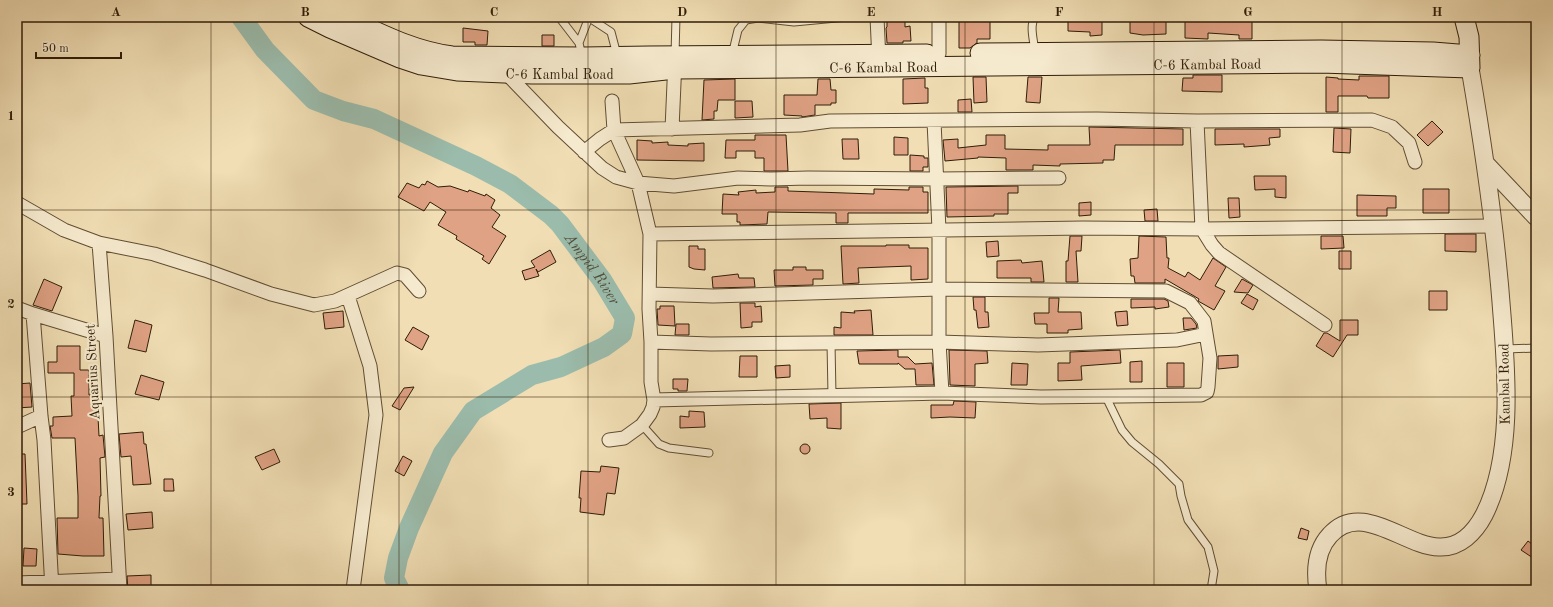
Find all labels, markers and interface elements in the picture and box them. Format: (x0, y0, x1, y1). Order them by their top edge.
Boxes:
text: A (111, 6, 121, 19)
text: B (300, 6, 310, 19)
text: C (490, 6, 498, 19)
text: D (677, 6, 687, 19)
text: E (867, 6, 876, 19)
text: F (1055, 6, 1064, 19)
text: G (1243, 6, 1253, 19)
text: H (1432, 6, 1443, 19)
scale bar (36, 34, 121, 60)
text: 50 m (42, 42, 69, 55)
street label: C-6 Kambal Road (1153, 58, 1261, 73)
street label: C-6 Kambal Road (829, 61, 937, 76)
street label: C-6 Kambal Road (505, 67, 614, 82)
text: 1 (7, 110, 15, 123)
water label: Ampid River (560, 230, 621, 308)
text: 2 (7, 298, 15, 311)
street label: Aquarius Street (83, 323, 103, 420)
street label: Kambal Road (1497, 343, 1513, 425)
text: 3 (7, 486, 15, 499)

